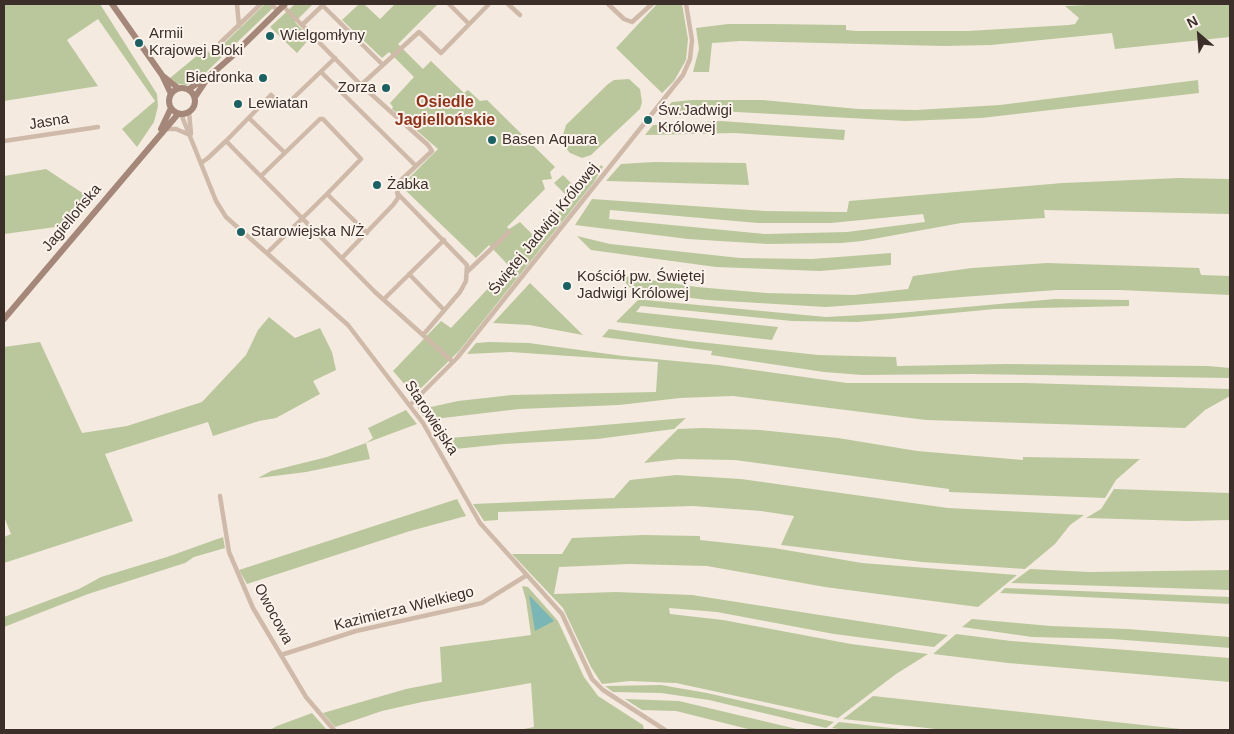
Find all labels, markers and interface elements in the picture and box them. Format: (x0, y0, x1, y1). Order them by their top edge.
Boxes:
north arrow (1174, 10, 1224, 60)
text: N (1184, 12, 1200, 31)
place label: Armii Krajowej Bloki (149, 25, 243, 60)
place label: Wielgomłyny (280, 27, 365, 45)
marker: Wielgomłyny (264, 30, 276, 42)
marker: Armii Krajowej Bloki (133, 37, 145, 49)
place label: Biedronka (185, 69, 253, 87)
marker: Biedronka (257, 72, 269, 84)
place label: Zorza (338, 79, 376, 97)
marker: Zorza (380, 82, 392, 94)
district label: Osiedle Jagiellońskie (395, 93, 495, 131)
place label: Lewiatan (248, 95, 308, 113)
marker: Lewiatan (232, 98, 244, 110)
place label: Św.Jadwigi Królowej (658, 102, 732, 137)
street label: Jasna (28, 110, 70, 134)
marker: Św.Jadwigi Królowej (642, 114, 654, 126)
place label: Basen Aquara (502, 131, 597, 149)
marker: Basen Aquara (486, 134, 498, 146)
street label: Świętej Jadwigi Królowej (485, 160, 603, 298)
place label: Żabka (387, 176, 429, 194)
marker: Żabka (371, 179, 383, 191)
street label: Jagiellońska (39, 181, 105, 255)
place label: Starowiejska N/Ż (251, 223, 364, 241)
marker: Starowiejska N/Ż (235, 226, 247, 238)
place label: Kościół pw. Świętej Jadwigi Królowej (577, 268, 705, 303)
marker: Kościół pw. Świętej Jadwigi Królowej (561, 280, 573, 292)
street label: Starowiejska (400, 377, 462, 459)
street label: Owocowa (250, 581, 296, 647)
street label: Kazimierza Wielkiego (332, 583, 476, 635)

